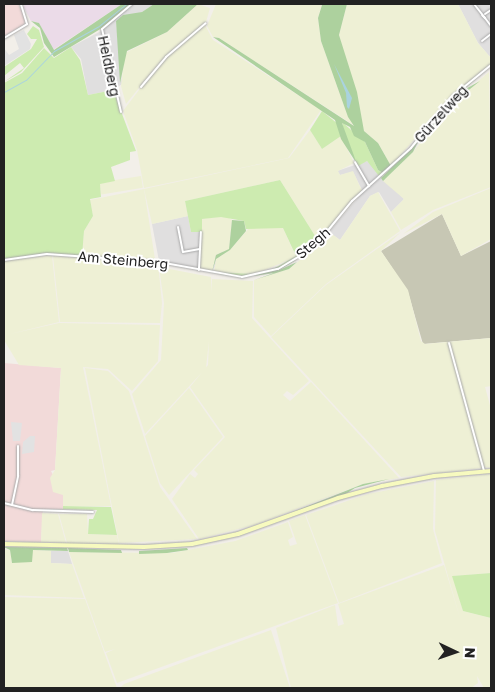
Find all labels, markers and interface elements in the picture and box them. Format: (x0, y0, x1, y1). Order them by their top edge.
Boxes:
street label: Heidberg (94, 34, 124, 98)
street label: Gürzelweg (411, 82, 471, 146)
street label: Stegh (293, 224, 333, 262)
street label: Am Steinberg (77, 248, 169, 272)
north arrow (430, 627, 480, 677)
text: N (462, 647, 479, 659)

